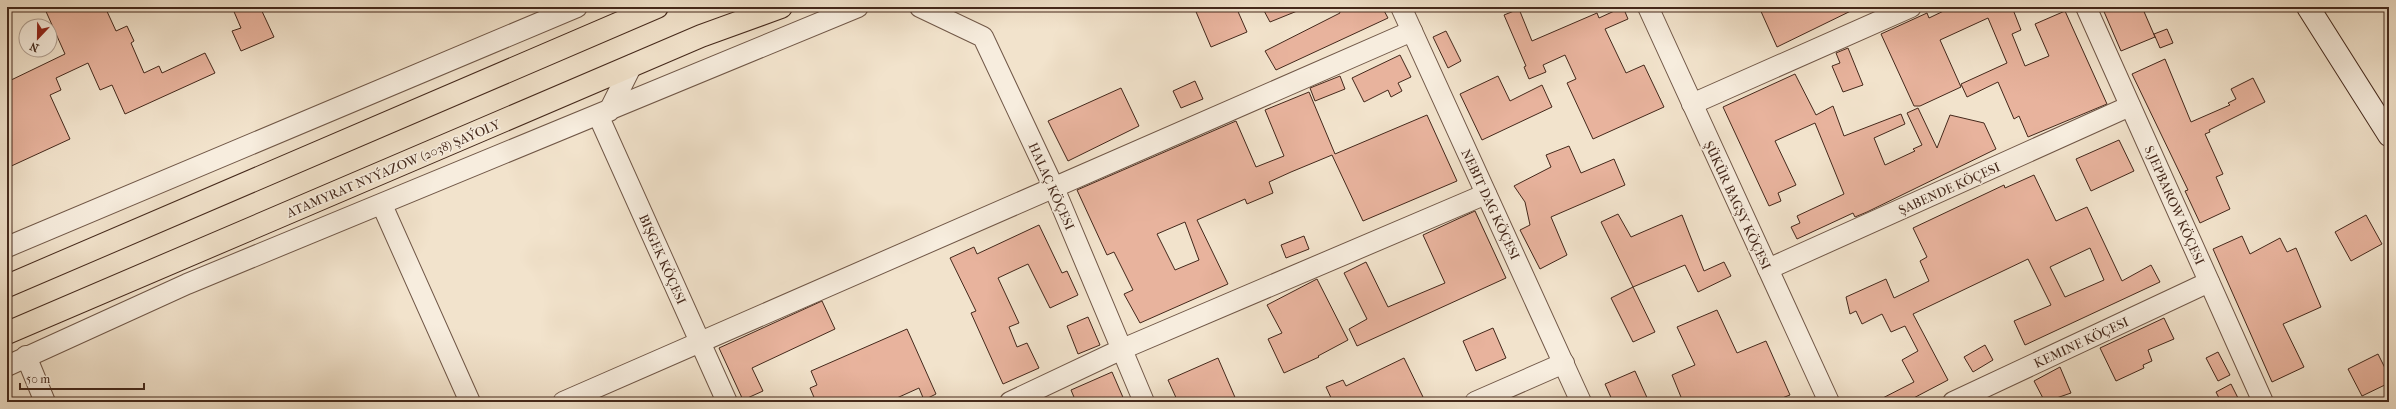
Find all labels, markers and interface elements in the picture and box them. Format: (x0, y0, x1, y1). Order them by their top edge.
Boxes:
north arrow (18, 18, 58, 58)
text: N (28, 39, 41, 54)
street label: ATAMYRAT NYÝAZOW (2038) ŞAÝOLY (283, 116, 503, 221)
street label: ŞÜKÜR BAGŞY KÖÇESI (1701, 139, 1774, 272)
street label: HALAÇ KÖÇESI (1026, 140, 1078, 232)
street label: S.JEPBAROW KÖÇESI (2142, 143, 2208, 267)
street label: NEBIT DAG KÖÇESI (1458, 147, 1523, 262)
street label: ŞABENDE KÖÇESI (1896, 159, 2002, 218)
street label: BIŞGEK KÖÇESI (636, 212, 689, 307)
street label: KEMINE KÖÇESI (2032, 314, 2131, 371)
scale bar (20, 365, 144, 391)
text: 50 m (26, 372, 50, 386)

